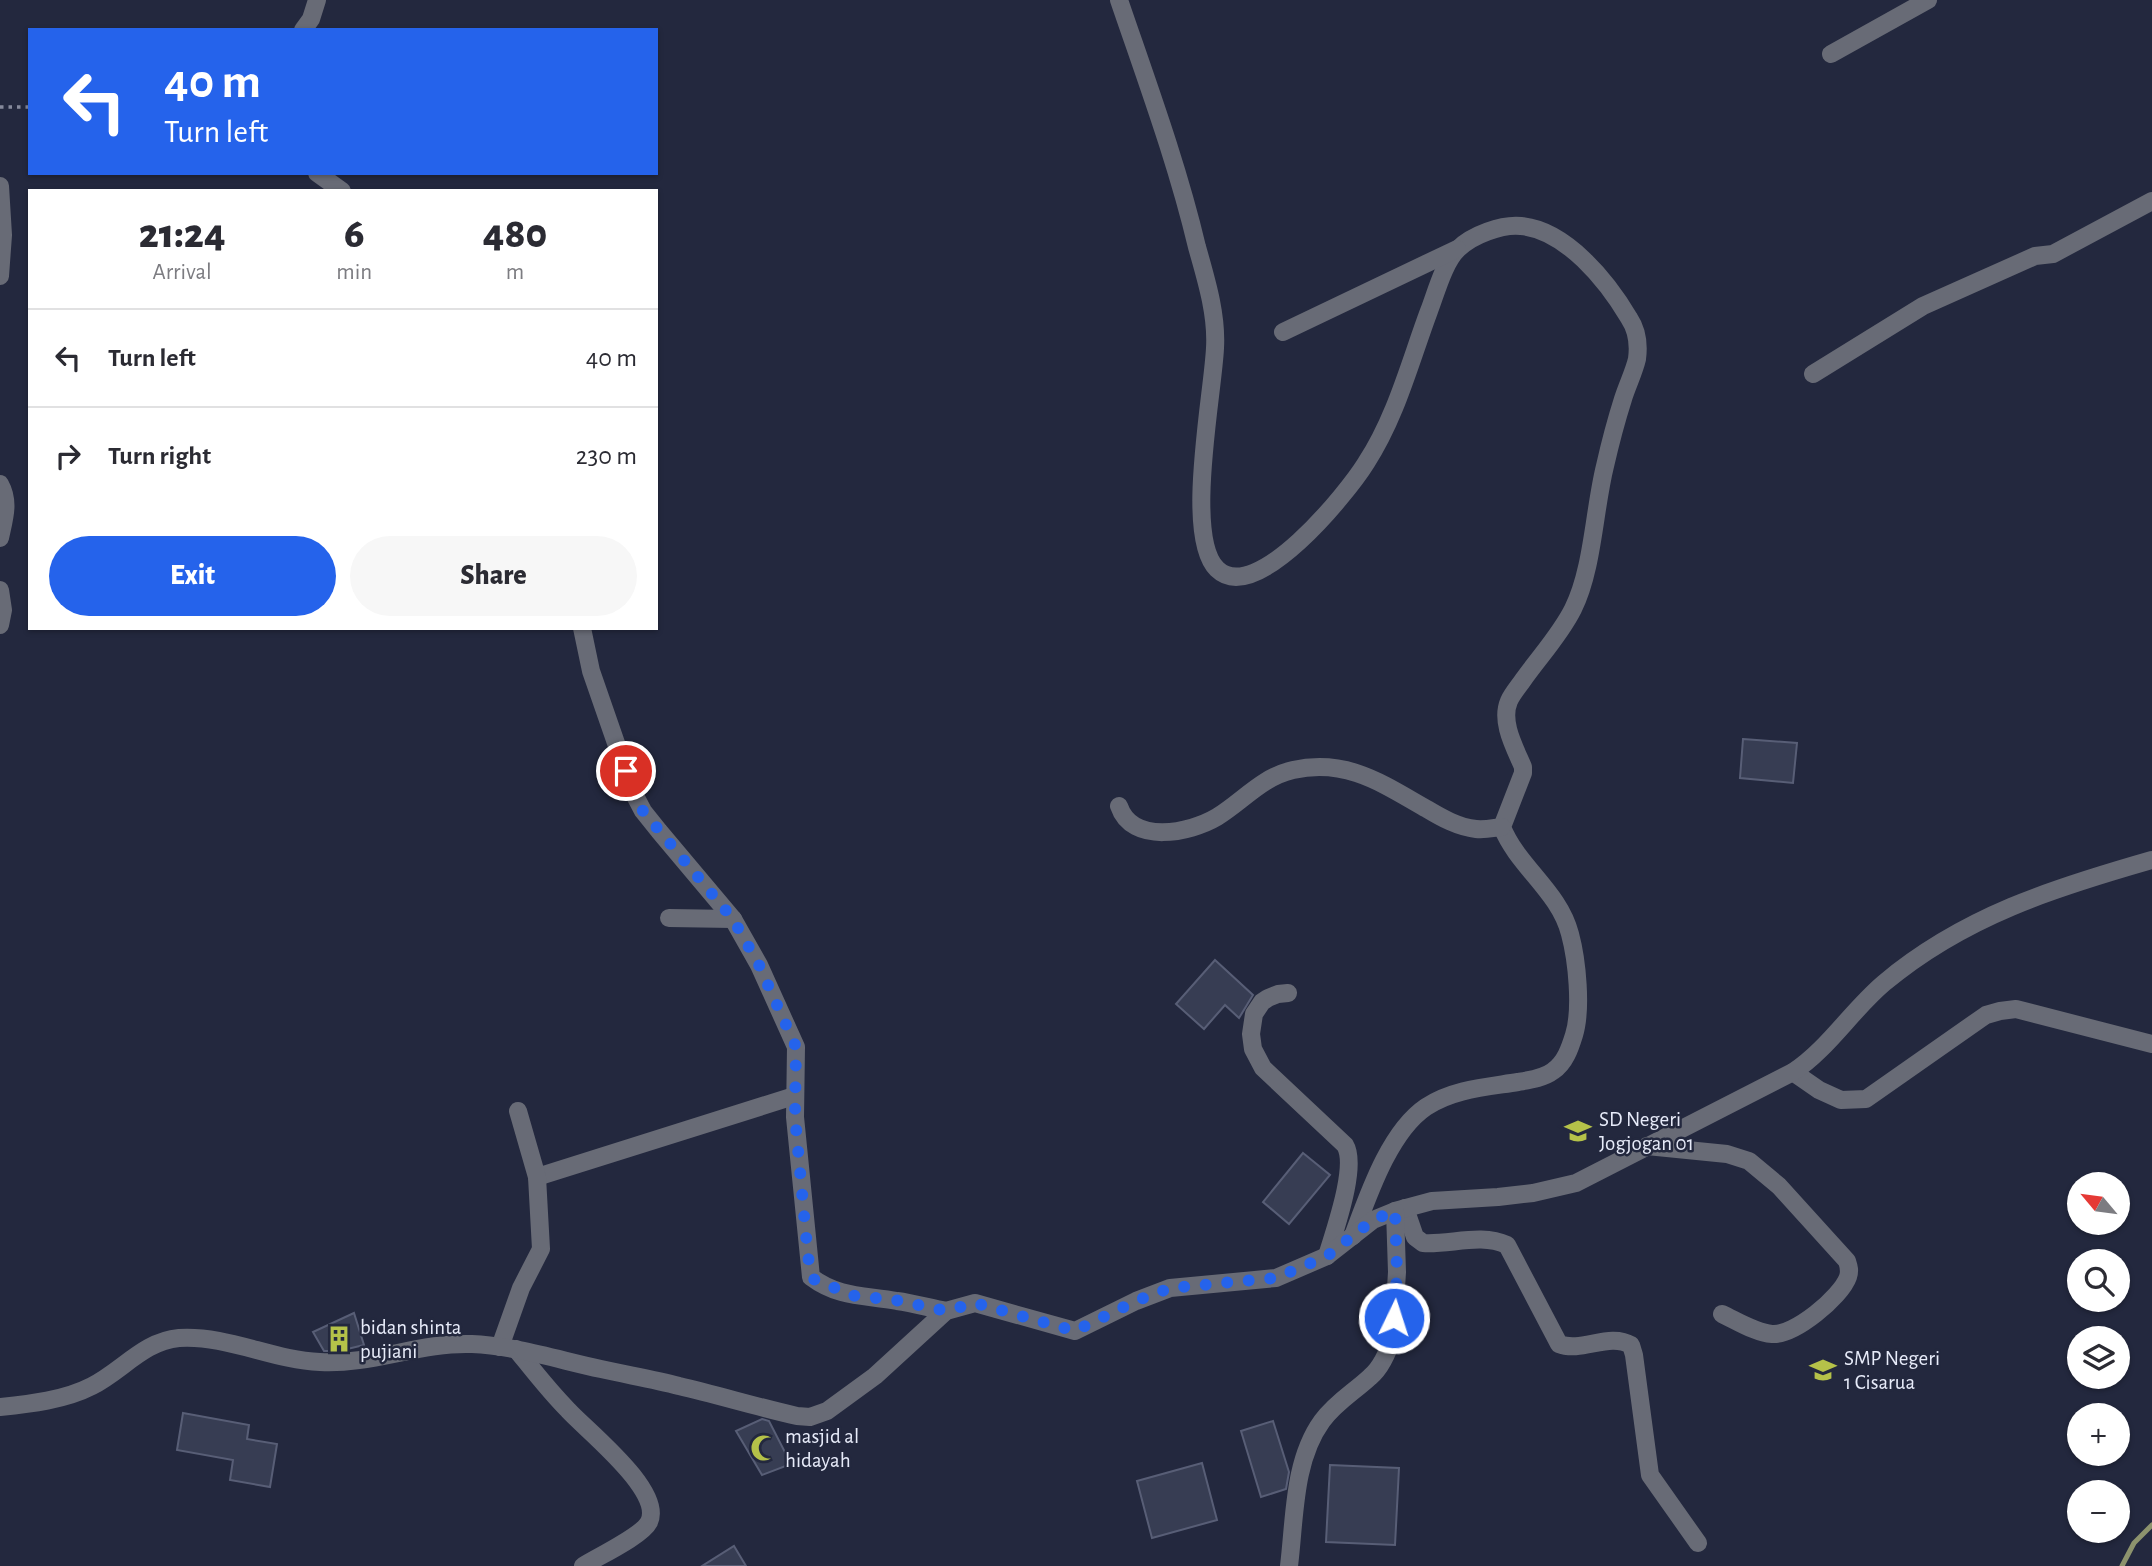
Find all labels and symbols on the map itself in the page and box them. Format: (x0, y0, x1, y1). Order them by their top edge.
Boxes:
pin (596, 741, 656, 801)
place label: SD Negeri Jogjogan 01 (1599, 1109, 1694, 1154)
school or university icon: SD Negeri Jogjogan 01 (1563, 1116, 1593, 1146)
north arrow (2067, 1172, 2130, 1236)
position arrow (1357, 1281, 1431, 1355)
place label: bidan shinta pujiani (360, 1317, 462, 1362)
building icon: bidan shinta pujiani (324, 1324, 354, 1354)
place label: SMP Negeri 1 Cisarua (1844, 1348, 1940, 1393)
school or university icon: SMP Negeri 1 Cisarua (1808, 1355, 1838, 1385)
place label: masjid al hidayah (785, 1426, 859, 1471)
mosque icon: masjid al hidayah (749, 1433, 779, 1463)

